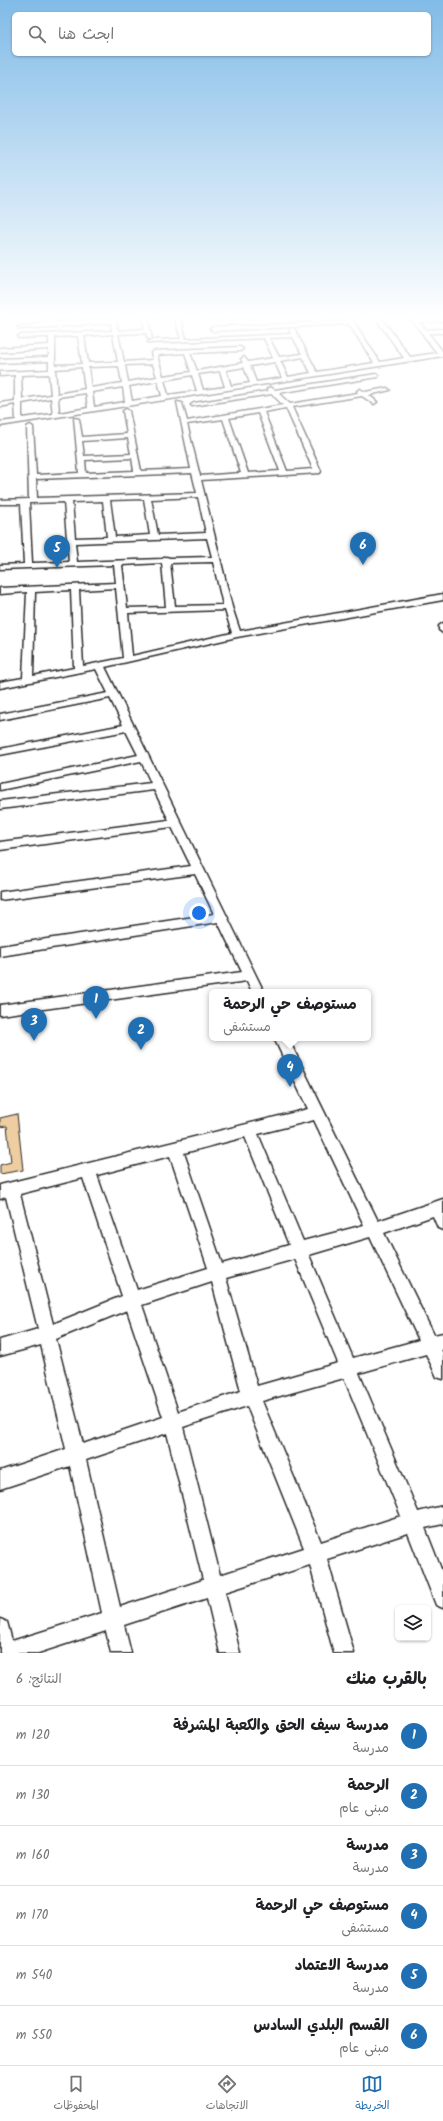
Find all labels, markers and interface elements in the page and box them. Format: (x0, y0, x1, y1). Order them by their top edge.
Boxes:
search box (12, 12, 431, 56)
icon: search (26, 23, 48, 45)
text: ابحث هنا (58, 23, 114, 47)
pin: 6 (350, 532, 376, 565)
pin: 5 (44, 535, 70, 568)
your location (189, 903, 209, 923)
pin: 1 (83, 986, 109, 1019)
popup (209, 989, 371, 1041)
text: مستوصف حي الرحمة (223, 993, 357, 1017)
pin: 3 (21, 1008, 47, 1041)
pin: 2 (128, 1017, 154, 1050)
text: مستشفى (223, 1017, 271, 1038)
pin: 4 (277, 1054, 303, 1087)
map controls (395, 1605, 431, 1641)
button: layers (395, 1605, 431, 1641)
text: بالقرب منك (346, 1666, 427, 1693)
text: النتائج: 6 (16, 1669, 62, 1690)
text: مدرسة سيف الحق والكعبة المشرفة (173, 1714, 389, 1738)
text: 120 m (16, 1725, 50, 1746)
text: 1 (412, 1725, 416, 1746)
text: مدرسة (353, 1738, 389, 1759)
text: الرحمة (347, 1774, 389, 1798)
text: 130 m (16, 1785, 50, 1806)
text: 2 (410, 1785, 418, 1806)
text: مبنى عام (339, 1798, 389, 1819)
text: مدرسة (346, 1834, 389, 1858)
text: 160 m (16, 1845, 49, 1866)
text: 3 (410, 1845, 418, 1866)
text: مدرسة (353, 1858, 389, 1879)
text: مستوصف حي الرحمة (256, 1894, 389, 1918)
text: 170 m (16, 1905, 48, 1926)
text: 4 (410, 1905, 418, 1926)
text: مستشفى (341, 1918, 389, 1939)
text: مدرسة الاعتماد (295, 1954, 389, 1978)
text: 540 m (16, 1965, 52, 1986)
text: 5 (411, 1965, 417, 1986)
text: مدرسة (353, 1978, 389, 1999)
text: القسم البلدي السادس (254, 2014, 389, 2038)
text: 550 m (16, 2025, 52, 2046)
text: 6 (410, 2025, 418, 2046)
text: مبنى عام (339, 2038, 389, 2059)
tab: المحفوظات (54, 2073, 99, 2115)
tab: الاتجاهات (206, 2073, 248, 2115)
tab: الخريطة (355, 2073, 390, 2115)

